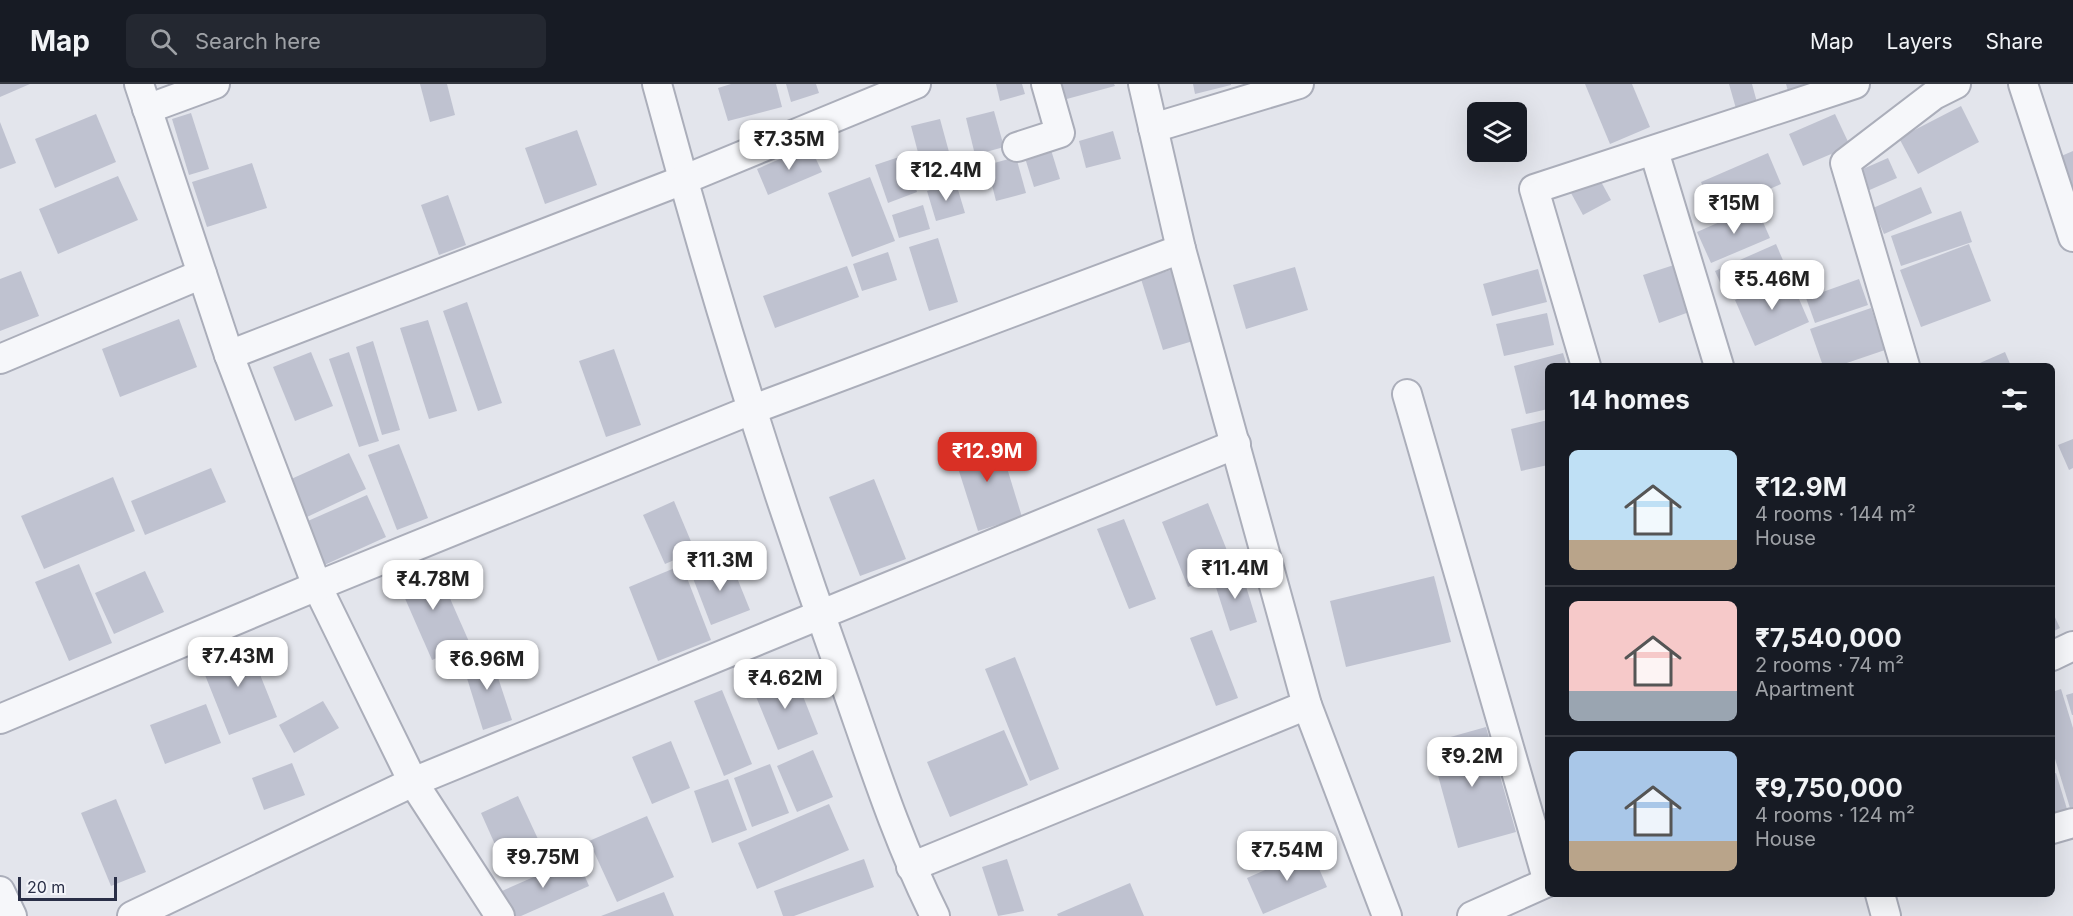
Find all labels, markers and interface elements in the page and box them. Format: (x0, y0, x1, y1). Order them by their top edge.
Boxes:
search box (126, 14, 546, 68)
text: Map (30, 24, 90, 58)
icon: search (147, 25, 180, 58)
text: Search here (195, 28, 321, 54)
text: Map (1810, 29, 1854, 54)
text: Layers (1887, 29, 1953, 54)
text: Share (1986, 29, 2043, 54)
map controls (1467, 102, 1527, 162)
button: layers (1467, 102, 1527, 162)
pin: ₹7.35M (740, 120, 838, 171)
text: ₹7.35M (753, 127, 825, 151)
pin: ₹12.4M (897, 151, 995, 202)
text: ₹12.4M (910, 158, 982, 182)
pin: ₹15M (1698, 184, 1770, 235)
text: ₹15M (1708, 191, 1760, 215)
pin: ₹5.46M (1723, 260, 1821, 311)
text: ₹5.46M (1734, 267, 1810, 291)
icon: filters (1998, 383, 2031, 416)
text: 14 homes (1569, 384, 1690, 415)
pin: ₹12.9M (938, 432, 1036, 483)
text: ₹12.9M (952, 439, 1022, 463)
text: ₹12.9M (1755, 471, 1847, 502)
icon: home (1617, 474, 1689, 546)
text: 4 rooms · 144 m² (1755, 502, 1916, 526)
text: House (1755, 526, 1816, 550)
pin: ₹11.3M (671, 541, 769, 592)
text: ₹11.3M (687, 548, 753, 572)
pin: ₹11.4M (1186, 549, 1284, 600)
text: ₹11.4M (1201, 556, 1269, 580)
pin: ₹4.78M (384, 560, 482, 611)
text: ₹4.78M (396, 567, 470, 591)
text: ₹7,540,000 (1755, 622, 1902, 653)
icon: home (1617, 625, 1689, 697)
pin: ₹7.43M (189, 637, 287, 688)
pin: ₹6.96M (438, 640, 536, 691)
text: ₹7.43M (202, 644, 274, 668)
text: ₹6.96M (450, 647, 524, 671)
text: 2 rooms · 74 m² (1755, 653, 1904, 677)
pin: ₹4.62M (736, 659, 834, 710)
text: ₹4.62M (748, 666, 822, 690)
text: Apartment (1755, 677, 1854, 701)
pin: ₹9.2M (1430, 737, 1514, 788)
text: ₹9.2M (1441, 744, 1503, 768)
text: ₹9,750,000 (1755, 772, 1903, 803)
icon: home (1617, 775, 1689, 847)
text: 4 rooms · 124 m² (1755, 803, 1915, 827)
text: House (1755, 827, 1816, 851)
pin: ₹7.54M (1238, 831, 1336, 882)
pin: ₹9.75M (494, 838, 592, 889)
text: ₹7.54M (1251, 838, 1323, 862)
text: ₹9.75M (507, 845, 579, 869)
scale bar (18, 874, 117, 902)
text: 20 m (27, 877, 65, 897)

